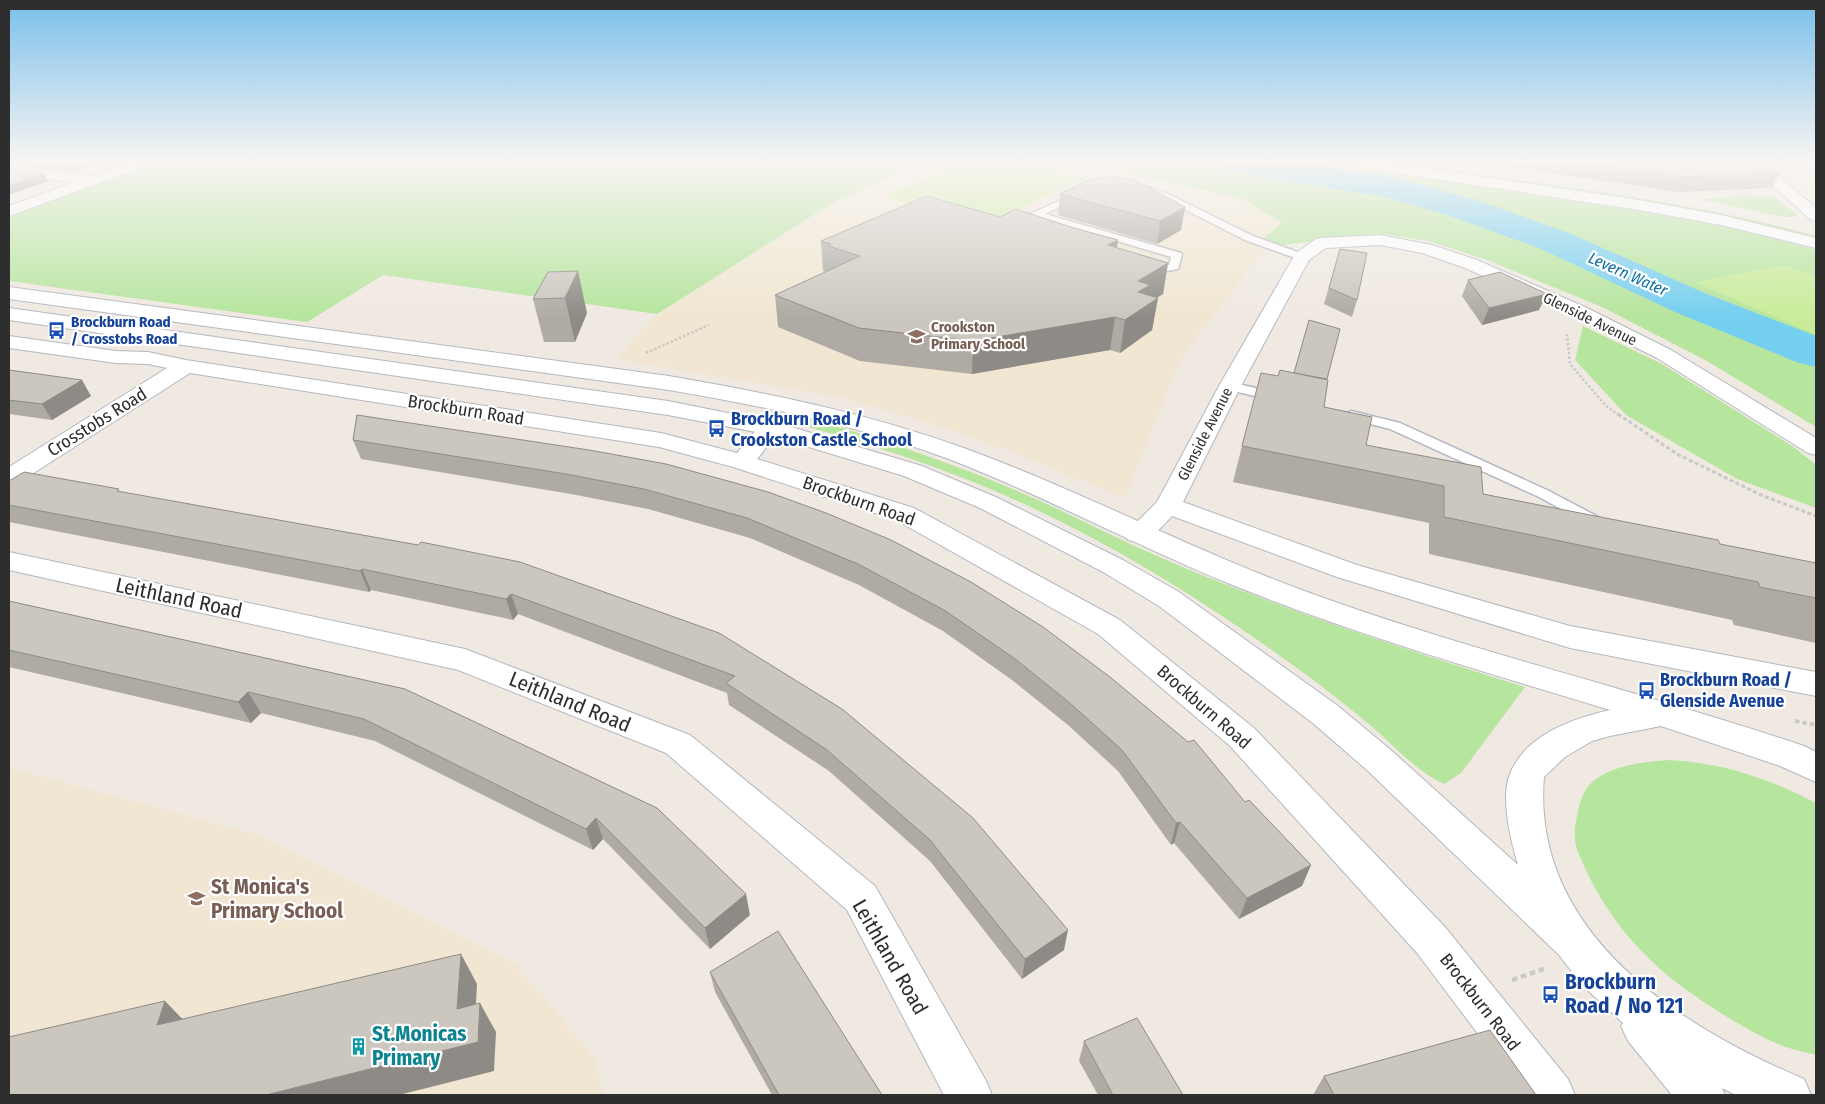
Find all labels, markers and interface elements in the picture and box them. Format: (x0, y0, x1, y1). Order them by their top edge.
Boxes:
water label: Levern Water (1586, 248, 1671, 300)
street label: Glenside Avenue (1540, 289, 1640, 349)
place label: Brockburn Road / Crosstobs Road (71, 313, 178, 348)
place label: Crookston Primary School (931, 318, 1026, 353)
bus stop icon: Brockburn Road / Crosstobs Road (47, 321, 67, 341)
school or university icon: Crookston Primary School (907, 326, 927, 346)
street label: Crosstobs Road (43, 383, 151, 461)
street label: Glenside Avenue (1174, 384, 1236, 484)
street label: Brockburn Road (406, 390, 526, 430)
place label: Brockburn Road / Crookston Castle School (731, 408, 912, 451)
bus stop icon: Brockburn Road / Crookston Castle School (707, 419, 727, 439)
street label: Brockburn Road (800, 471, 918, 531)
street label: Leithland Road (113, 572, 245, 624)
street label: Brockburn Road (1152, 660, 1256, 754)
street label: Leithland Road (505, 666, 635, 738)
place label: Brockburn Road / Glenside Avenue (1660, 669, 1792, 712)
bus stop icon: Brockburn Road / Glenside Avenue (1636, 680, 1656, 700)
place label: St Monica's Primary School (211, 874, 343, 924)
school or university icon: St Monica's Primary School (187, 889, 207, 909)
street label: Leithland Road (846, 895, 934, 1019)
street label: Brockburn Road (1435, 949, 1525, 1055)
place label: Brockburn Road / No 121 (1565, 969, 1683, 1019)
bus stop icon: Brockburn Road / No 121 (1541, 984, 1561, 1004)
place label: St.Monicas Primary (372, 1021, 467, 1071)
building icon: St.Monicas Primary (348, 1036, 368, 1056)

